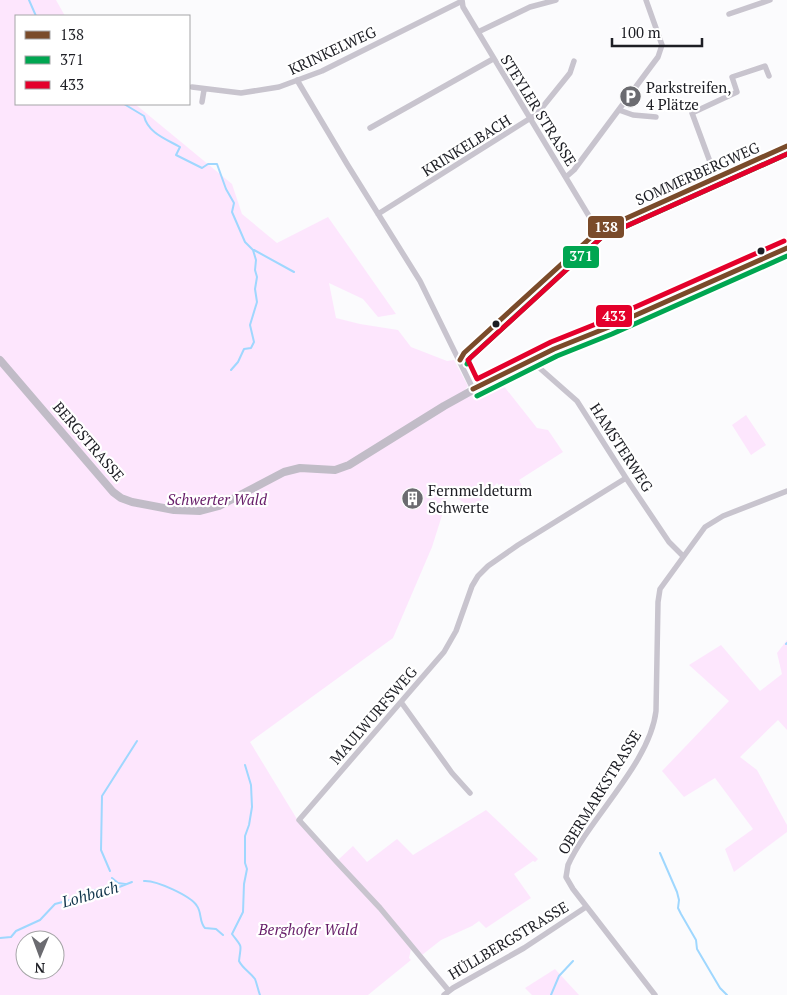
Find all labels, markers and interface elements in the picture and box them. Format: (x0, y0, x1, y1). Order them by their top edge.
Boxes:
legend (15, 15, 190, 105)
scale bar (612, 15, 702, 47)
street label: KRINKELWEG (285, 21, 380, 79)
text: 100 m (620, 22, 661, 42)
text: 138 (60, 24, 84, 44)
text: 371 (60, 49, 84, 69)
street label: STEYLER STRASSE (497, 50, 581, 170)
text: 433 (60, 74, 84, 94)
place label: Parkstreifen, 4 Plätze (646, 77, 731, 114)
parking icon: Parkstreifen, 4 Plätze (618, 84, 642, 108)
street label: KRINKELBACH (418, 110, 514, 180)
street label: SOMMERBERGWEG (632, 136, 763, 209)
line badge: 138 (587, 215, 625, 239)
text: 138 (594, 217, 618, 236)
line badge: 371 (562, 245, 600, 269)
text: 371 (569, 246, 593, 265)
unlabelled marker (756, 246, 766, 256)
line badge: 433 (595, 304, 633, 328)
text: 433 (602, 306, 626, 325)
unlabelled marker (491, 319, 501, 329)
street label: BERGSTRASSE (49, 397, 129, 485)
street label: HAMSTERWEG (586, 399, 659, 496)
place label: Fernmeldeturm Schwerte (428, 480, 532, 517)
building icon: Fernmeldeturm Schwerte (400, 487, 424, 511)
park label: Schwerter Wald (167, 489, 268, 509)
street label: MAULWURFSWEG (325, 661, 422, 768)
street label: OBERMARKSTRASSE (553, 726, 645, 858)
water label: Lohbach (58, 875, 121, 913)
street label: HÜLLBERGSTRASSE (444, 896, 572, 984)
park label: Berghofer Wald (258, 919, 358, 939)
north arrow (15, 930, 65, 980)
text: N (34, 959, 45, 978)

